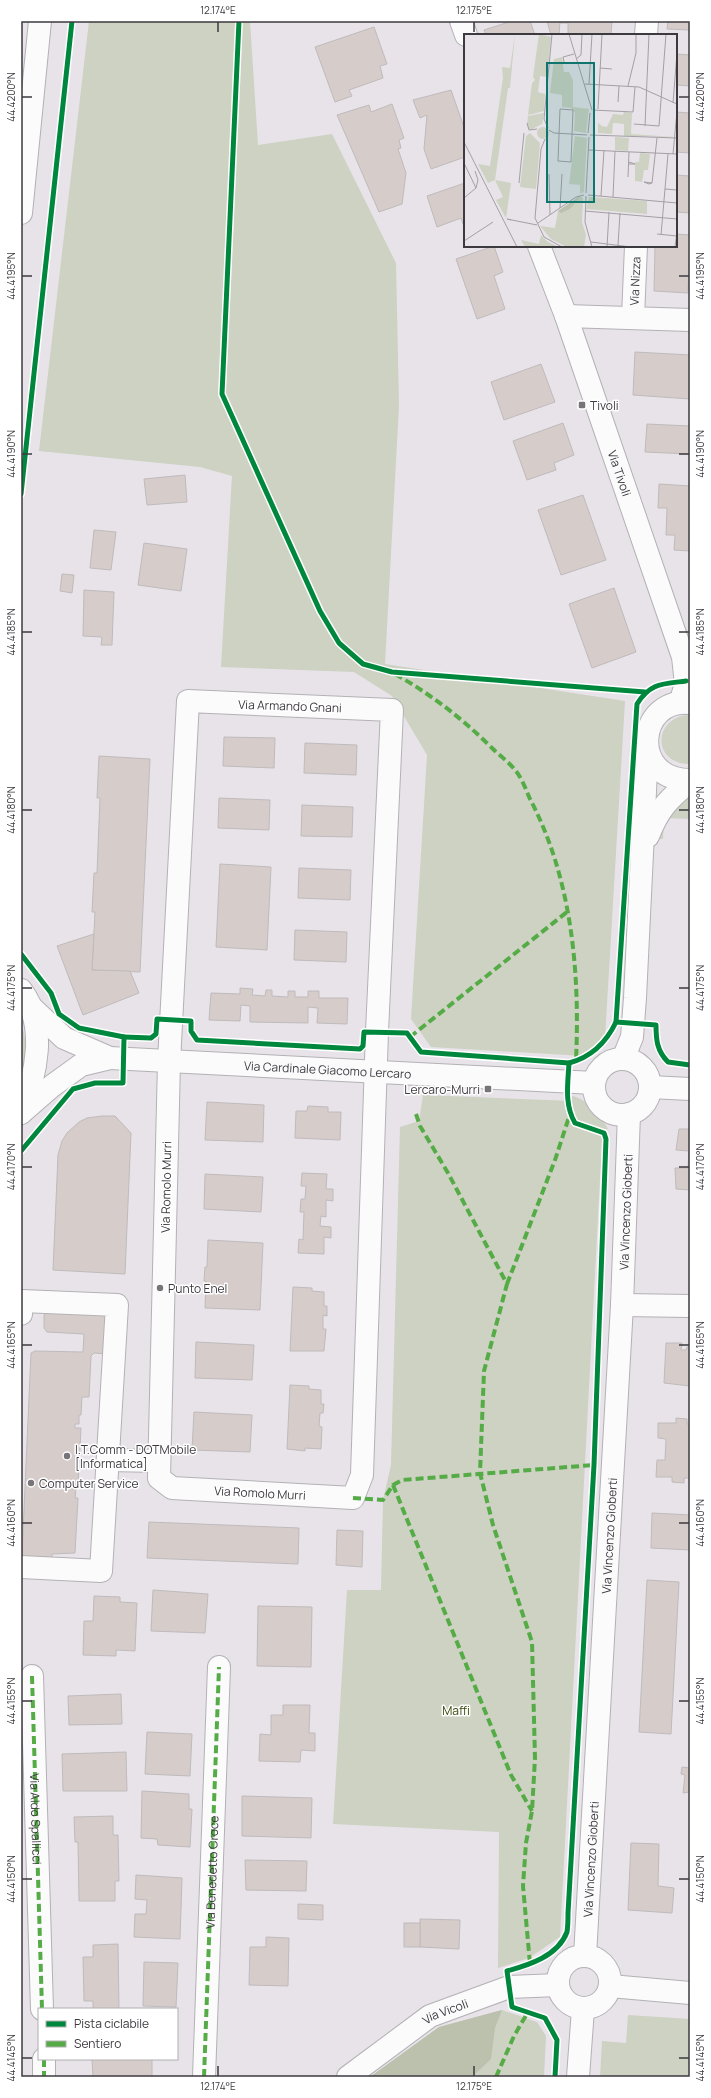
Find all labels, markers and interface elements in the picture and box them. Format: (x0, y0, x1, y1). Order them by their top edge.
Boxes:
text: 12.174°E (200, 3, 236, 17)
text: 12.175°E (456, 3, 492, 17)
inset map (464, 34, 677, 247)
text: 44.4200°N (4, 72, 18, 122)
text: 44.4200°N (693, 72, 707, 122)
text: 44.4195°N (4, 252, 18, 300)
text: 44.4195°N (693, 252, 707, 300)
street label: Via Nizza (625, 256, 644, 306)
place label: Tivoli (590, 397, 619, 414)
marker: Tivoli (577, 400, 587, 410)
text: 44.4190°N (4, 430, 18, 478)
text: 44.4190°N (693, 430, 707, 478)
street label: Via Tivoli (604, 448, 636, 498)
text: 44.4185°N (4, 608, 18, 655)
text: 44.4185°N (693, 608, 707, 655)
street label: Via Armando Gnani (238, 696, 342, 716)
text: 44.4180°N (4, 786, 18, 834)
text: 44.4180°N (693, 786, 707, 834)
text: 44.4175°N (4, 965, 18, 1011)
text: 44.4175°N (693, 965, 707, 1011)
street label: Via Cardinale Giacomo Lercaro (244, 1056, 412, 1082)
place label: Lercaro-Murri (404, 1081, 480, 1098)
marker: Lercaro-Murri (483, 1084, 493, 1094)
street label: Via Romolo Murri (157, 1141, 175, 1233)
text: 44.4170°N (4, 1144, 18, 1190)
text: 44.4170°N (693, 1144, 707, 1190)
street label: Via Vincenzo Gioberti (615, 1154, 636, 1270)
place label: Punto Enel (168, 1280, 227, 1297)
marker: Punto Enel (155, 1283, 165, 1293)
text: 44.4165°N (4, 1321, 18, 1369)
text: 44.4165°N (693, 1321, 707, 1369)
place label: I.T.Comm - DOTMobile [Informatica] (75, 1441, 196, 1472)
marker: I.T.Comm - DOTMobile [Informatica] (62, 1451, 72, 1461)
place label: Computer Service (39, 1475, 139, 1492)
street label: Via Vincenzo Gioberti (597, 1477, 621, 1594)
marker: Computer Service (26, 1478, 36, 1488)
street label: Via Romolo Murri (214, 1482, 306, 1504)
text: 44.4160°N (4, 1499, 18, 1547)
text: 44.4160°N (693, 1499, 707, 1547)
text: 44.4155°N (4, 1677, 18, 1724)
text: 44.4155°N (693, 1677, 707, 1724)
park label: Maffi (442, 1702, 470, 1719)
street label: Via Aldo Spallicci (26, 1773, 46, 1865)
street label: Via Vincenzo Gioberti (579, 1801, 602, 1918)
street label: Via Benedetto Croce (201, 1815, 222, 1929)
text: 44.4150°N (4, 1855, 18, 1903)
text: 44.4150°N (693, 1855, 707, 1903)
street label: Via Vicoli (418, 1994, 470, 2028)
legend (38, 2008, 178, 2060)
text: Pista ciclabile (74, 2015, 149, 2032)
text: 44.4145°N (4, 2034, 18, 2082)
text: 44.4145°N (693, 2034, 707, 2082)
text: Sentiero (74, 2035, 121, 2052)
text: 12.174°E (200, 2079, 236, 2093)
text: 12.175°E (456, 2079, 492, 2093)

